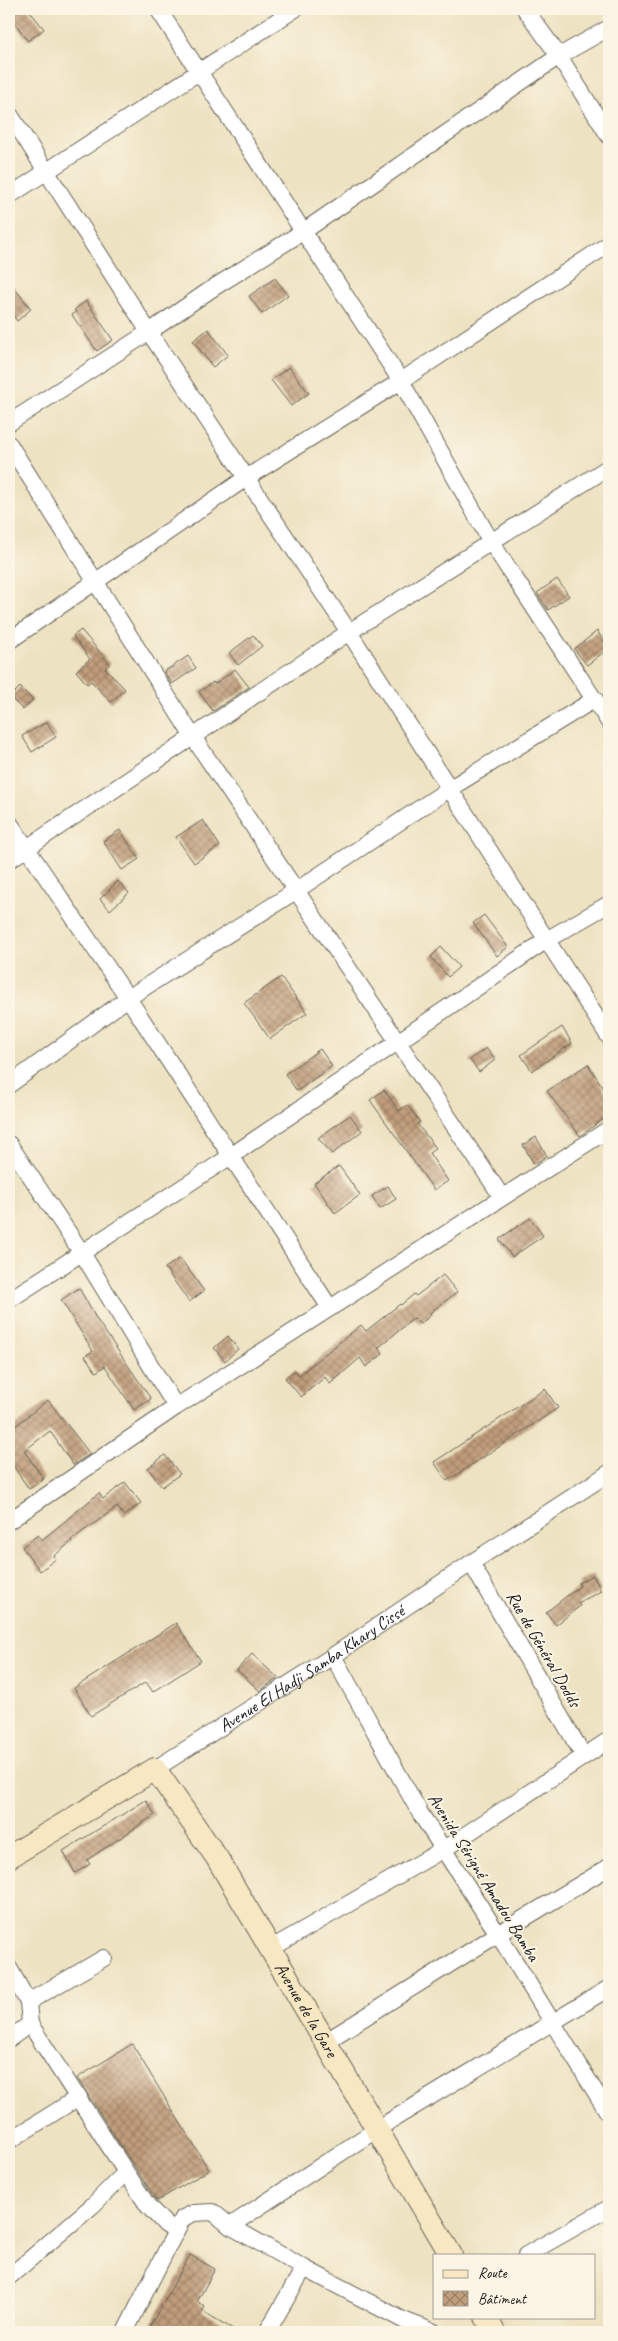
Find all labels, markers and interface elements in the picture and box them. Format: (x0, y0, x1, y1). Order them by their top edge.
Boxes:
street label: Rue de Général Dodds (502, 1587, 587, 1713)
street label: Avenue El Hadji Samba Khary Cissé (215, 1598, 411, 1737)
street label: Avenida Sérigné Amadou Bamba (423, 1789, 546, 1967)
street label: Avenue de la Gare (270, 1958, 343, 2062)
legend (433, 2254, 596, 2318)
text: Route (478, 2264, 508, 2283)
text: Bâtiment (478, 2290, 528, 2309)

